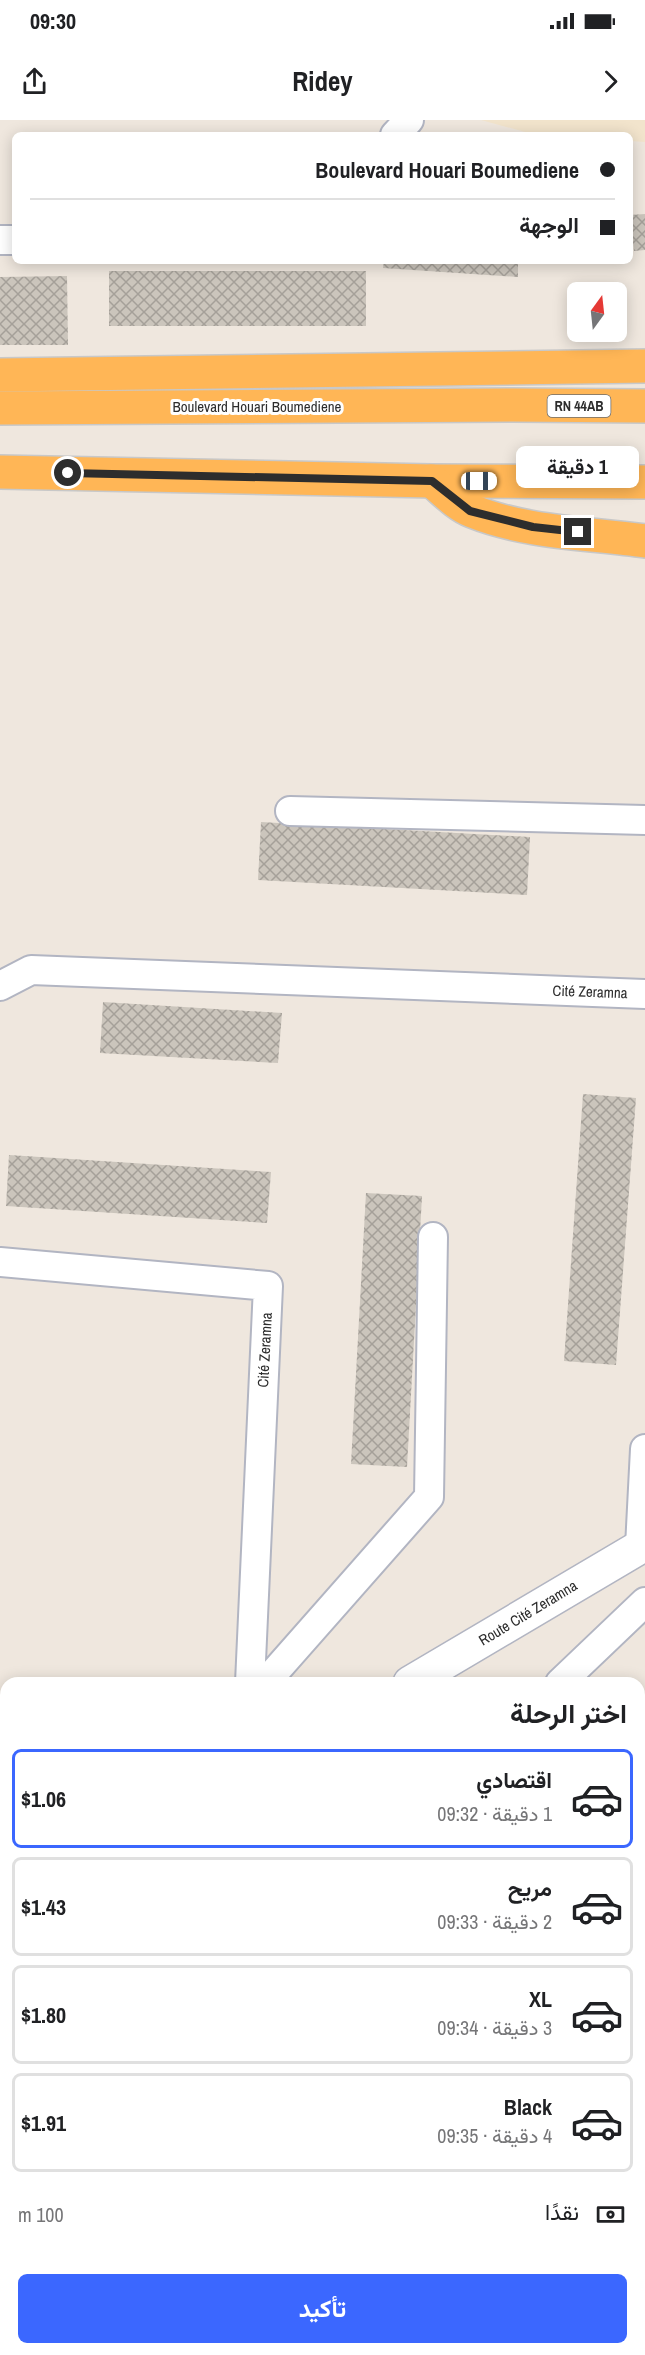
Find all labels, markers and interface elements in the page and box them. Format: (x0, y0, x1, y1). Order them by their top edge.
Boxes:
text: 09:30 (30, 6, 76, 36)
text: Ridey (292, 63, 353, 99)
icon: share (18, 65, 51, 98)
icon: forward (594, 65, 627, 98)
text: Boulevard Houari Boumediene (315, 155, 579, 185)
text: الوجهة (519, 210, 579, 240)
north arrow (567, 282, 627, 342)
map controls (567, 282, 627, 342)
road number: RN 44AB (548, 395, 610, 417)
street label: Boulevard Houari Boumediene (173, 396, 342, 417)
callout: 1 دقيقة (516, 445, 640, 487)
text: 1 دقيقة (547, 453, 608, 480)
route start (54, 459, 81, 486)
car (461, 472, 497, 490)
route end (564, 518, 591, 545)
street label: Cité Zeramna (552, 980, 628, 1003)
street label: Cité Zeramna (252, 1312, 277, 1388)
street label: Route Cité Zeramna (475, 1575, 581, 1650)
text: اختر الرحلة (510, 1695, 627, 1731)
text: اقتصادي (476, 1765, 552, 1795)
icon: car (570, 1772, 624, 1826)
text: $1.06 (21, 1784, 66, 1814)
text: 1 دقيقة · 09:32 (437, 1800, 552, 1827)
text: مريح (508, 1873, 552, 1903)
icon: car (570, 1880, 624, 1934)
text: $1.43 (21, 1892, 66, 1922)
text: 2 دقيقة · 09:33 (437, 1908, 552, 1935)
text: XL (529, 1984, 552, 2014)
icon: car (570, 1988, 624, 2042)
text: $1.80 (21, 2000, 66, 2030)
text: 3 دقيقة · 09:34 (437, 2014, 552, 2041)
text: Black (504, 2092, 552, 2122)
icon: car (570, 2096, 624, 2150)
text: $1.91 (21, 2108, 66, 2138)
text: 4 دقيقة · 09:35 (437, 2122, 552, 2149)
text: نقدًا (545, 2197, 579, 2227)
icon: cash (594, 2198, 627, 2231)
text: 100 m (18, 2201, 64, 2228)
button: تأكيد (18, 2274, 627, 2343)

